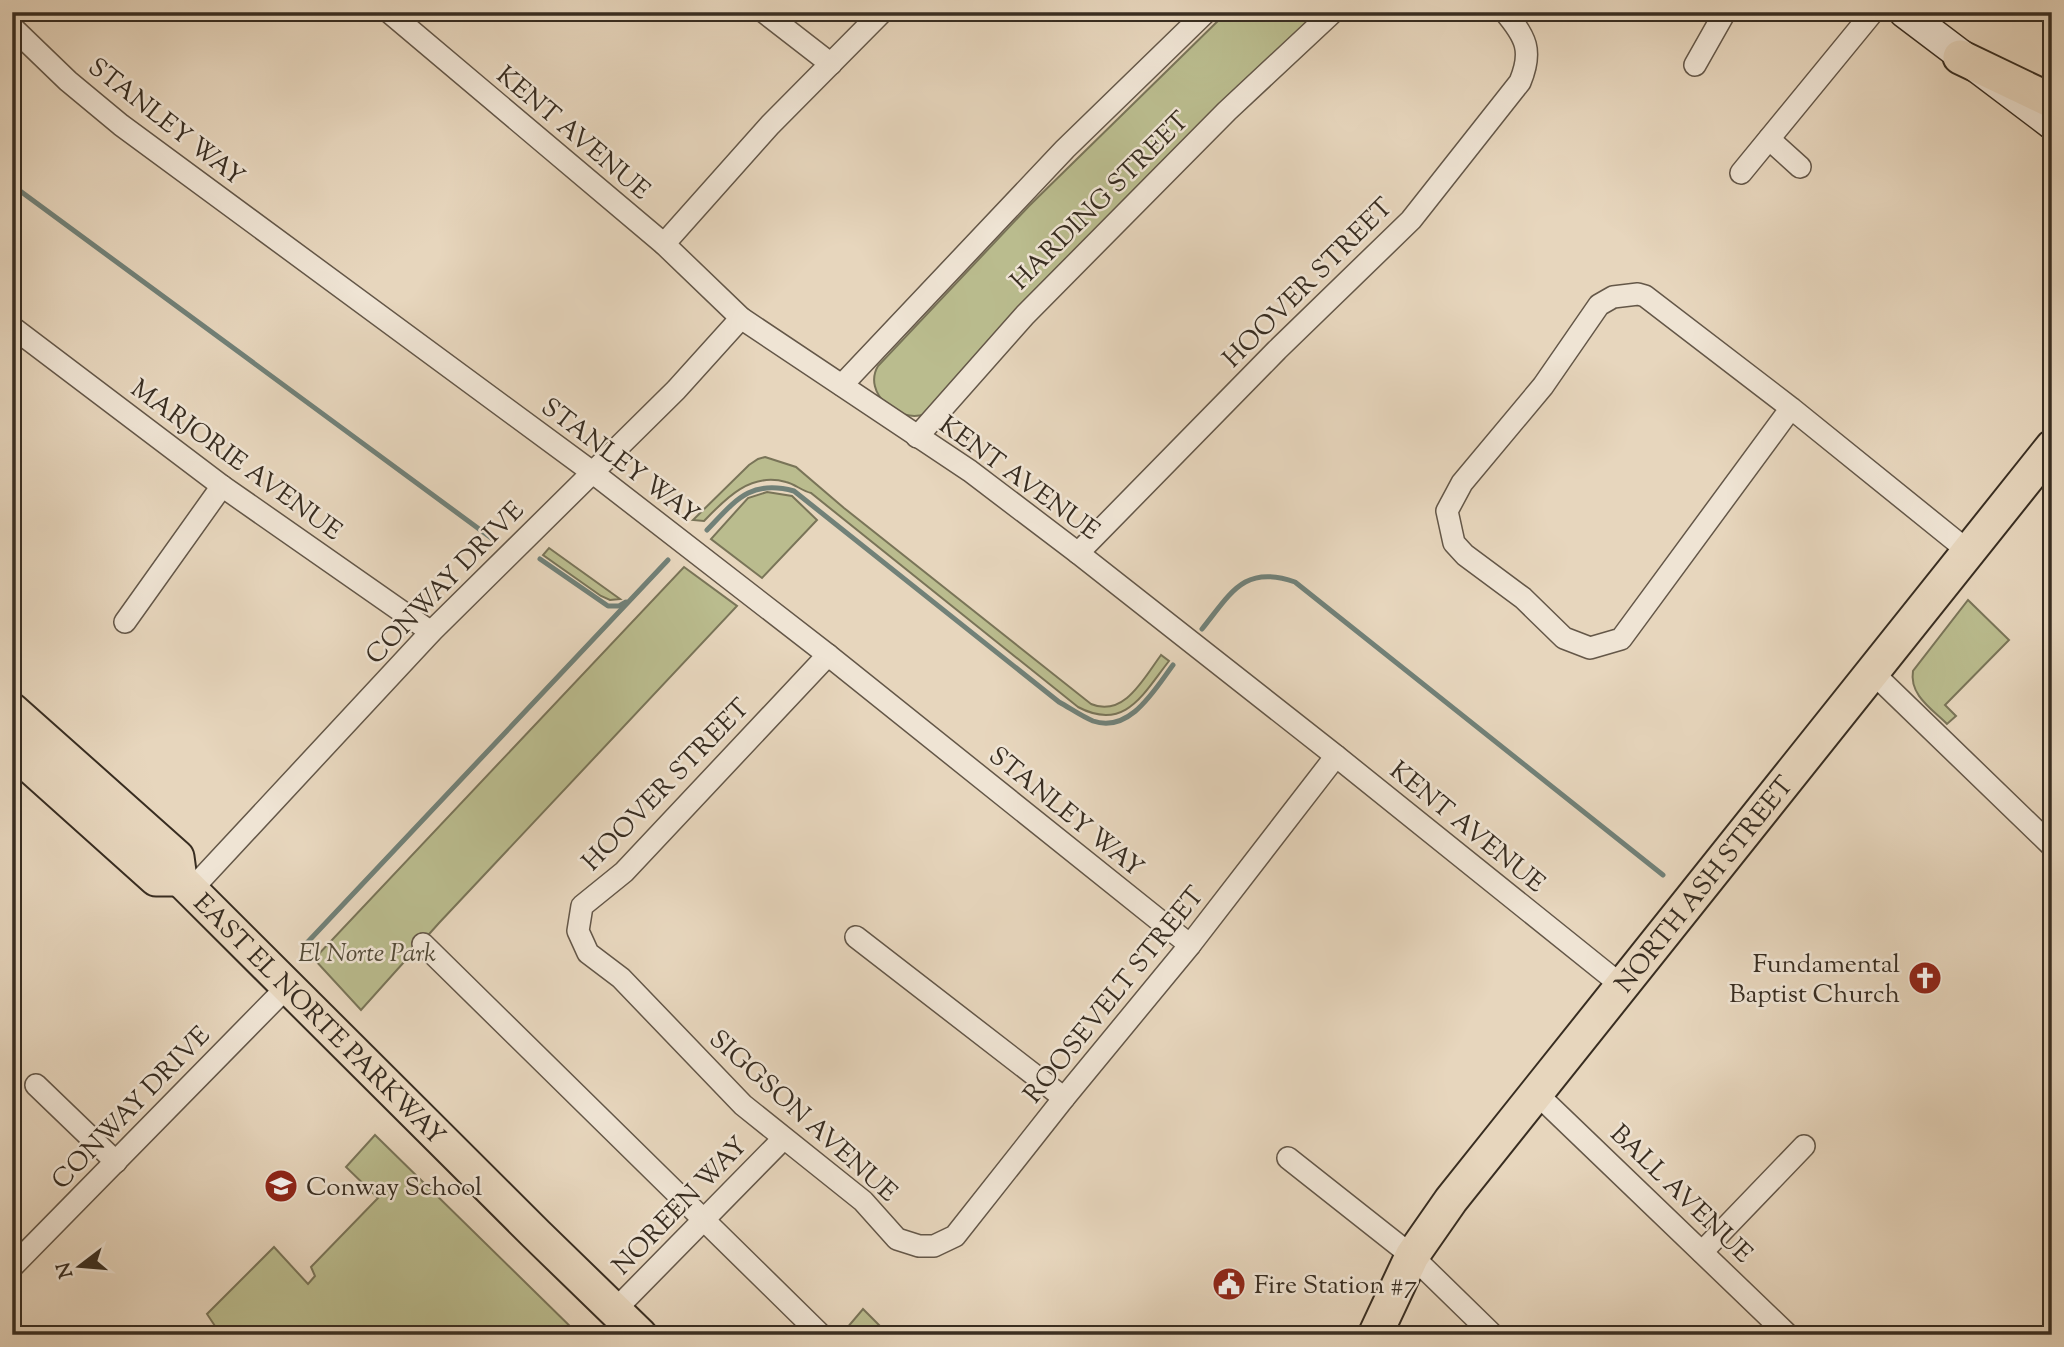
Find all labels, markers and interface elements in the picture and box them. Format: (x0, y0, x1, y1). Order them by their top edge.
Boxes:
street label: STANLEY WAY (79, 50, 252, 196)
street label: KENT AVENUE (487, 58, 658, 210)
street label: HARDING STREET (1003, 104, 1198, 299)
street label: HOOVER STREET (1215, 190, 1402, 377)
street label: MARJORIE AVENUE (122, 372, 349, 551)
street label: STANLEY WAY (533, 390, 706, 534)
street label: KENT AVENUE (930, 408, 1107, 550)
street label: CONWAY DRIVE (358, 494, 534, 674)
street label: HOOVER STREET (575, 691, 759, 880)
street label: STANLEY WAY (980, 739, 1151, 887)
street label: KENT AVENUE (1381, 754, 1552, 903)
street label: NORTH ASH STREET (1607, 769, 1803, 1002)
street label: ROOSEVELT STREET (1016, 879, 1214, 1112)
street label: EAST EL NORTE PARKWAY (184, 886, 453, 1155)
park label: El Norte Park (298, 936, 436, 973)
place label: Fundamental Baptist Church (1729, 947, 1900, 1014)
church icon: Fundamental Baptist Church (1906, 959, 1944, 997)
street label: CONWAY DRIVE (44, 1019, 220, 1199)
street label: SIGGSON AVENUE (700, 1022, 905, 1212)
street label: BALL AVENUE (1601, 1117, 1760, 1273)
street label: NOREEN WAY (605, 1129, 757, 1284)
school or university icon: Conway School (262, 1167, 300, 1205)
place label: Conway School (306, 1170, 482, 1207)
north arrow (46, 1232, 116, 1302)
text: N (51, 1259, 81, 1281)
public building icon: Fire Station #7 (1210, 1265, 1248, 1303)
place label: Fire Station #7 (1254, 1268, 1417, 1305)

